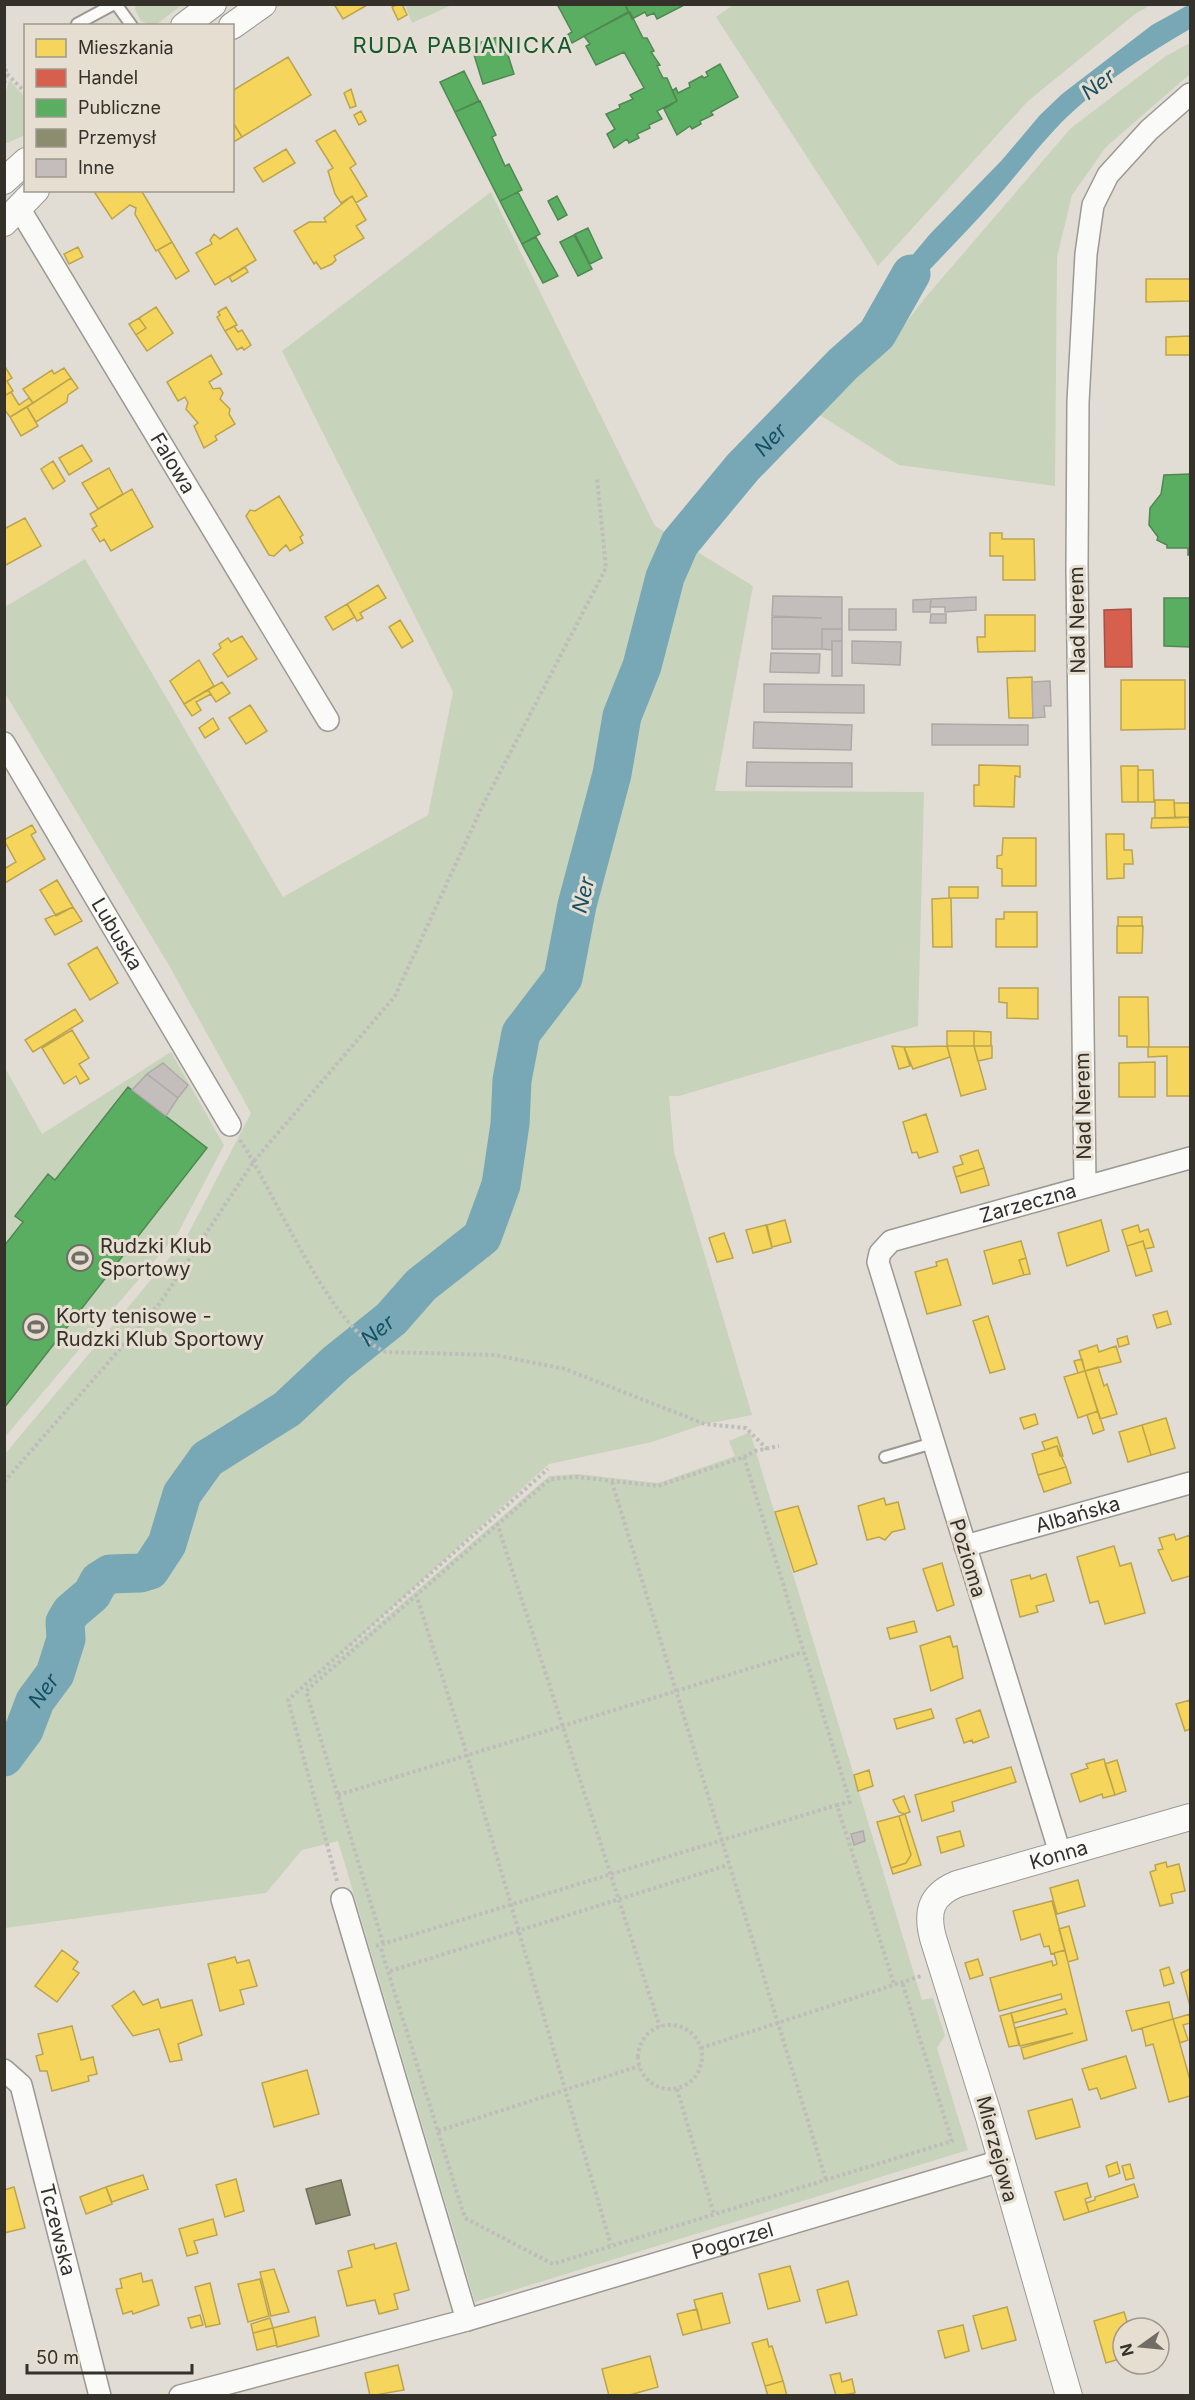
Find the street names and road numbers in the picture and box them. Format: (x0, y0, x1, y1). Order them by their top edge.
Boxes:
street label: Falowa (145, 428, 200, 498)
street label: Nad Nerem (1064, 566, 1090, 674)
street label: Lubuska (86, 894, 148, 975)
street label: Nad Nerem (1070, 1052, 1096, 1160)
street label: Zarzeczna (977, 1178, 1079, 1228)
street label: Albańska (1033, 1491, 1123, 1538)
street label: Pozioma (945, 1516, 991, 1600)
street label: Konna (1027, 1835, 1090, 1875)
street label: Mierzejowa (971, 2093, 1023, 2205)
street label: Tczewska (35, 2181, 81, 2278)
street label: Pogorzel (689, 2217, 776, 2264)

